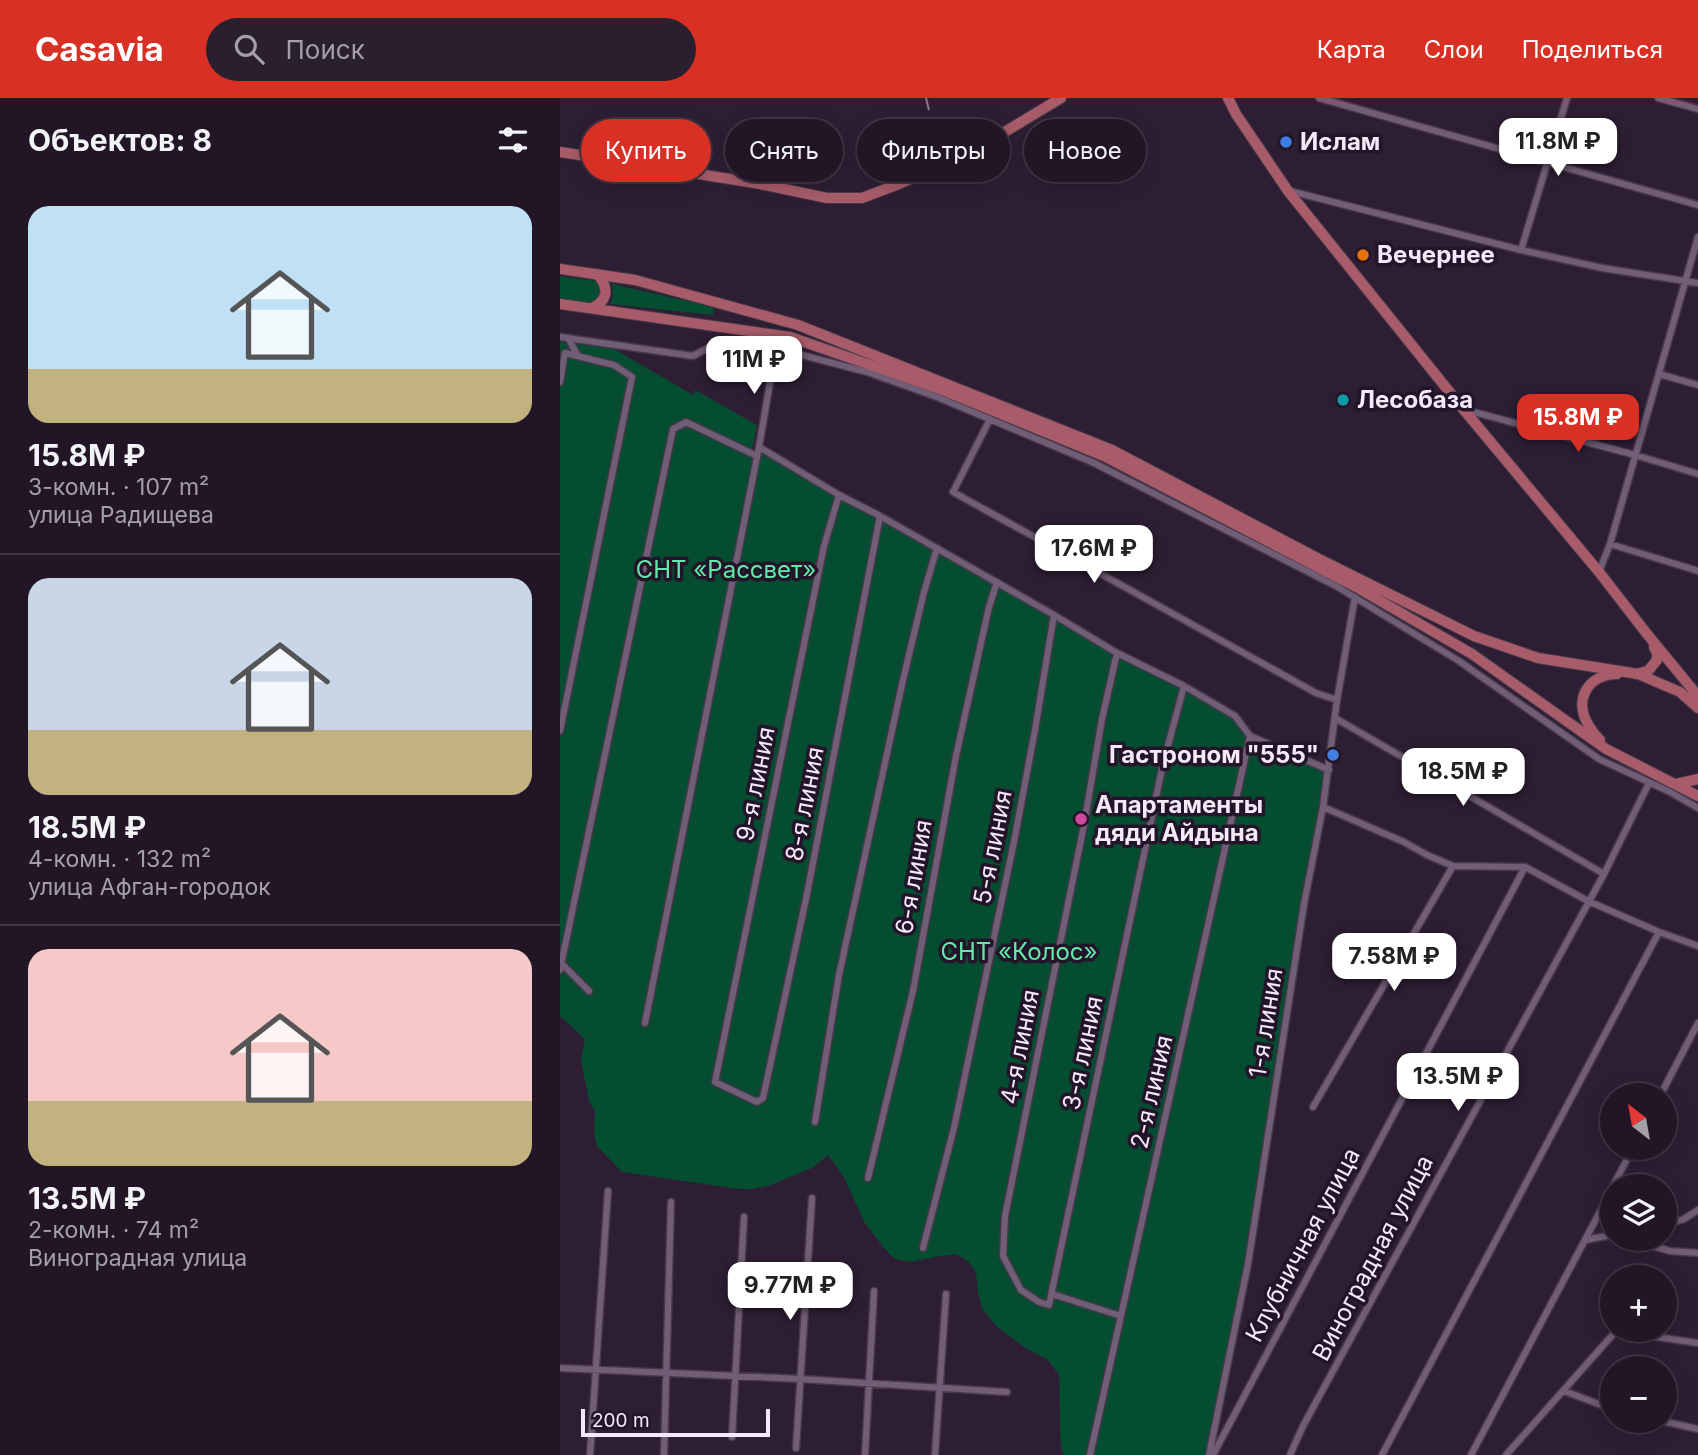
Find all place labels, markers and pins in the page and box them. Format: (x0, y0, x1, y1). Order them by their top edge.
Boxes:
pin: 11.8M ₽ (1493, 118, 1623, 178)
place label: Ислам (1300, 127, 1380, 156)
marker: Ислам (1278, 134, 1294, 150)
place label: Вечернее (1377, 240, 1495, 269)
marker: Вечернее (1355, 247, 1371, 263)
pin: 11M ₽ (705, 336, 803, 396)
place label: Лесобаза (1357, 385, 1473, 414)
marker: Лесобаза (1335, 392, 1351, 408)
pin: 15.8M ₽ (1513, 394, 1643, 454)
pin: 17.6M ₽ (1029, 526, 1159, 585)
place label: Гастроном "555" (1109, 740, 1319, 769)
marker: Гастроном "555" (1325, 747, 1341, 763)
pin: 18.5M ₽ (1398, 748, 1528, 808)
place label: Апартаменты дяди Айдына (1095, 790, 1263, 847)
marker: Апартаменты дяди Айдына (1073, 811, 1089, 827)
pin: 7.58M ₽ (1329, 934, 1459, 993)
pin: 13.5M ₽ (1393, 1054, 1523, 1113)
pin: 9.77M ₽ (725, 1262, 855, 1322)

